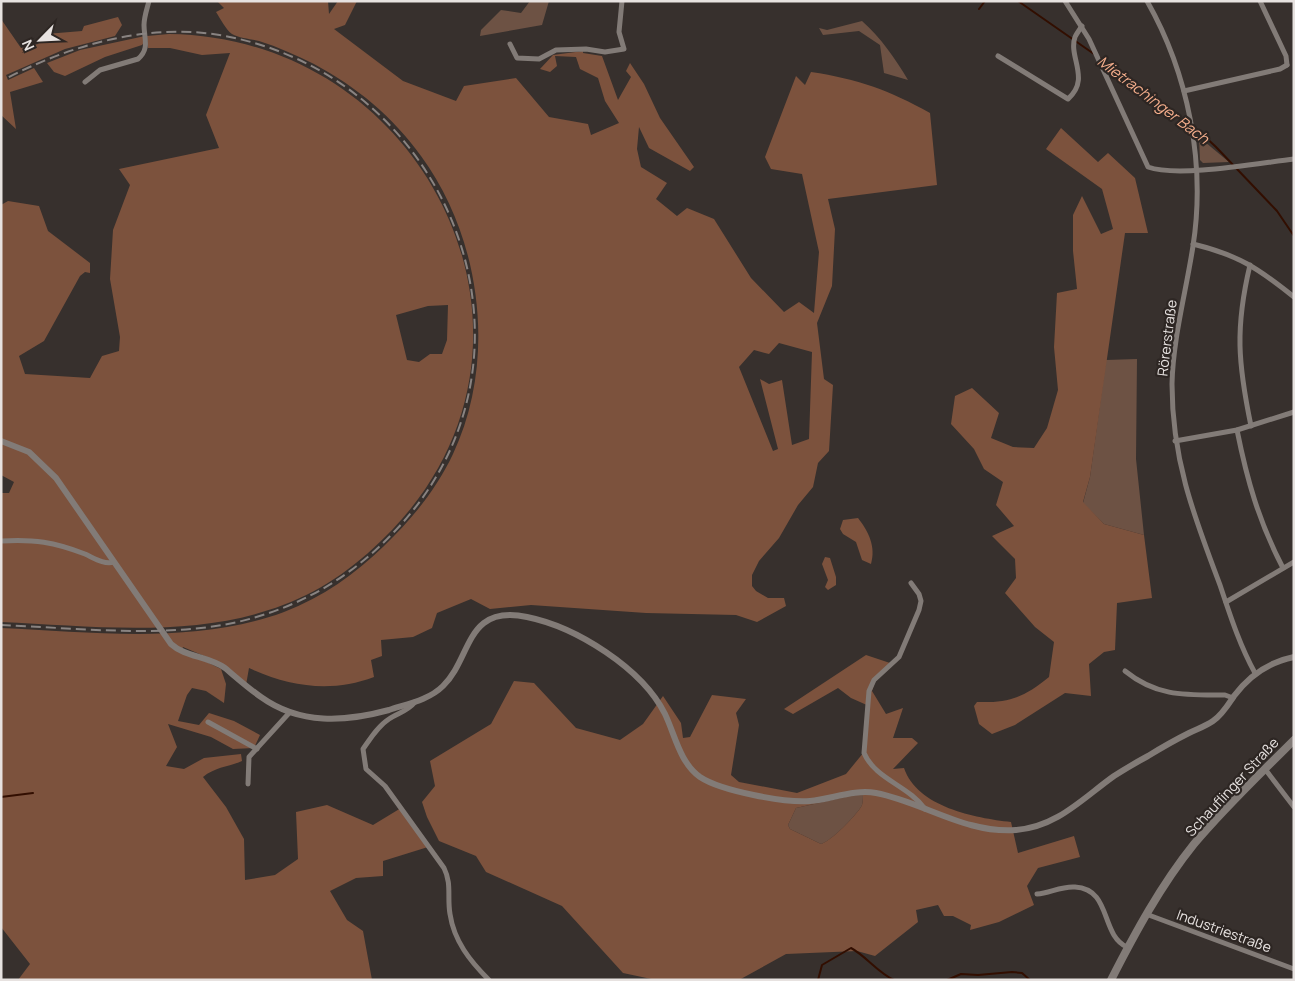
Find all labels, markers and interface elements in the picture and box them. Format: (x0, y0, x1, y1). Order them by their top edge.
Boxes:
north arrow (15, 15, 65, 65)
text: N (17, 37, 38, 54)
water label: Mietrachinger Bach (1093, 51, 1214, 149)
street label: Rörerstraße (1152, 299, 1181, 377)
street label: Schauflinger Straße (1181, 733, 1282, 840)
street label: Industriestraße (1174, 905, 1274, 957)

